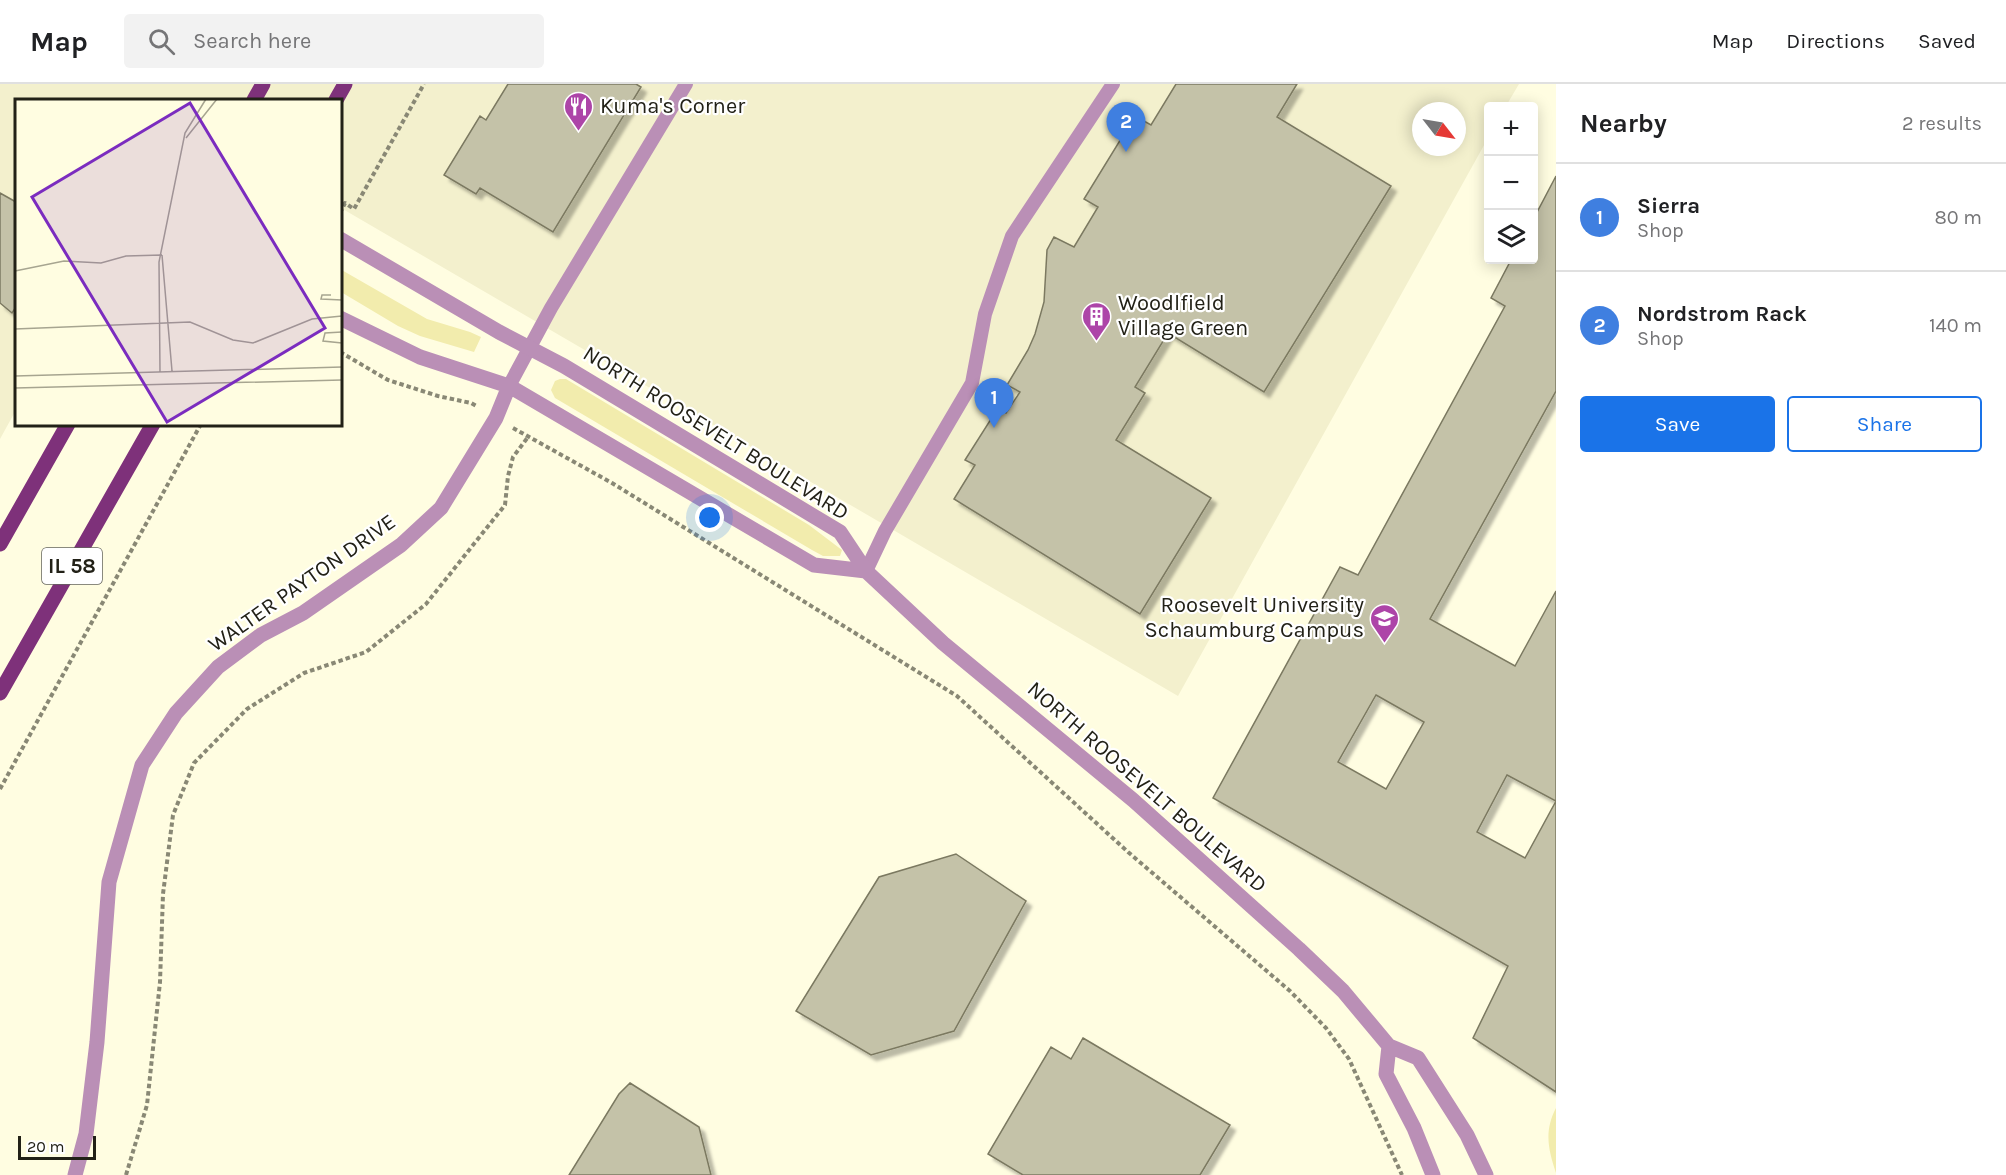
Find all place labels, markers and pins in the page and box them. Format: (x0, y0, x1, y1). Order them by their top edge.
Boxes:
restaurant icon: Kuma's Corner (563, 90, 595, 132)
place label: Kuma's Corner (600, 93, 745, 119)
pin: 2 (1106, 103, 1146, 152)
place label: Woodlfield Village Green (1118, 290, 1248, 341)
building icon: Woodlfield Village Green (1081, 300, 1113, 342)
pin: 1 (974, 378, 1014, 428)
place label: Roosevelt University Schaumburg Campus (1145, 592, 1364, 643)
school or university icon: Roosevelt University Schaumburg Campus (1369, 602, 1401, 644)

